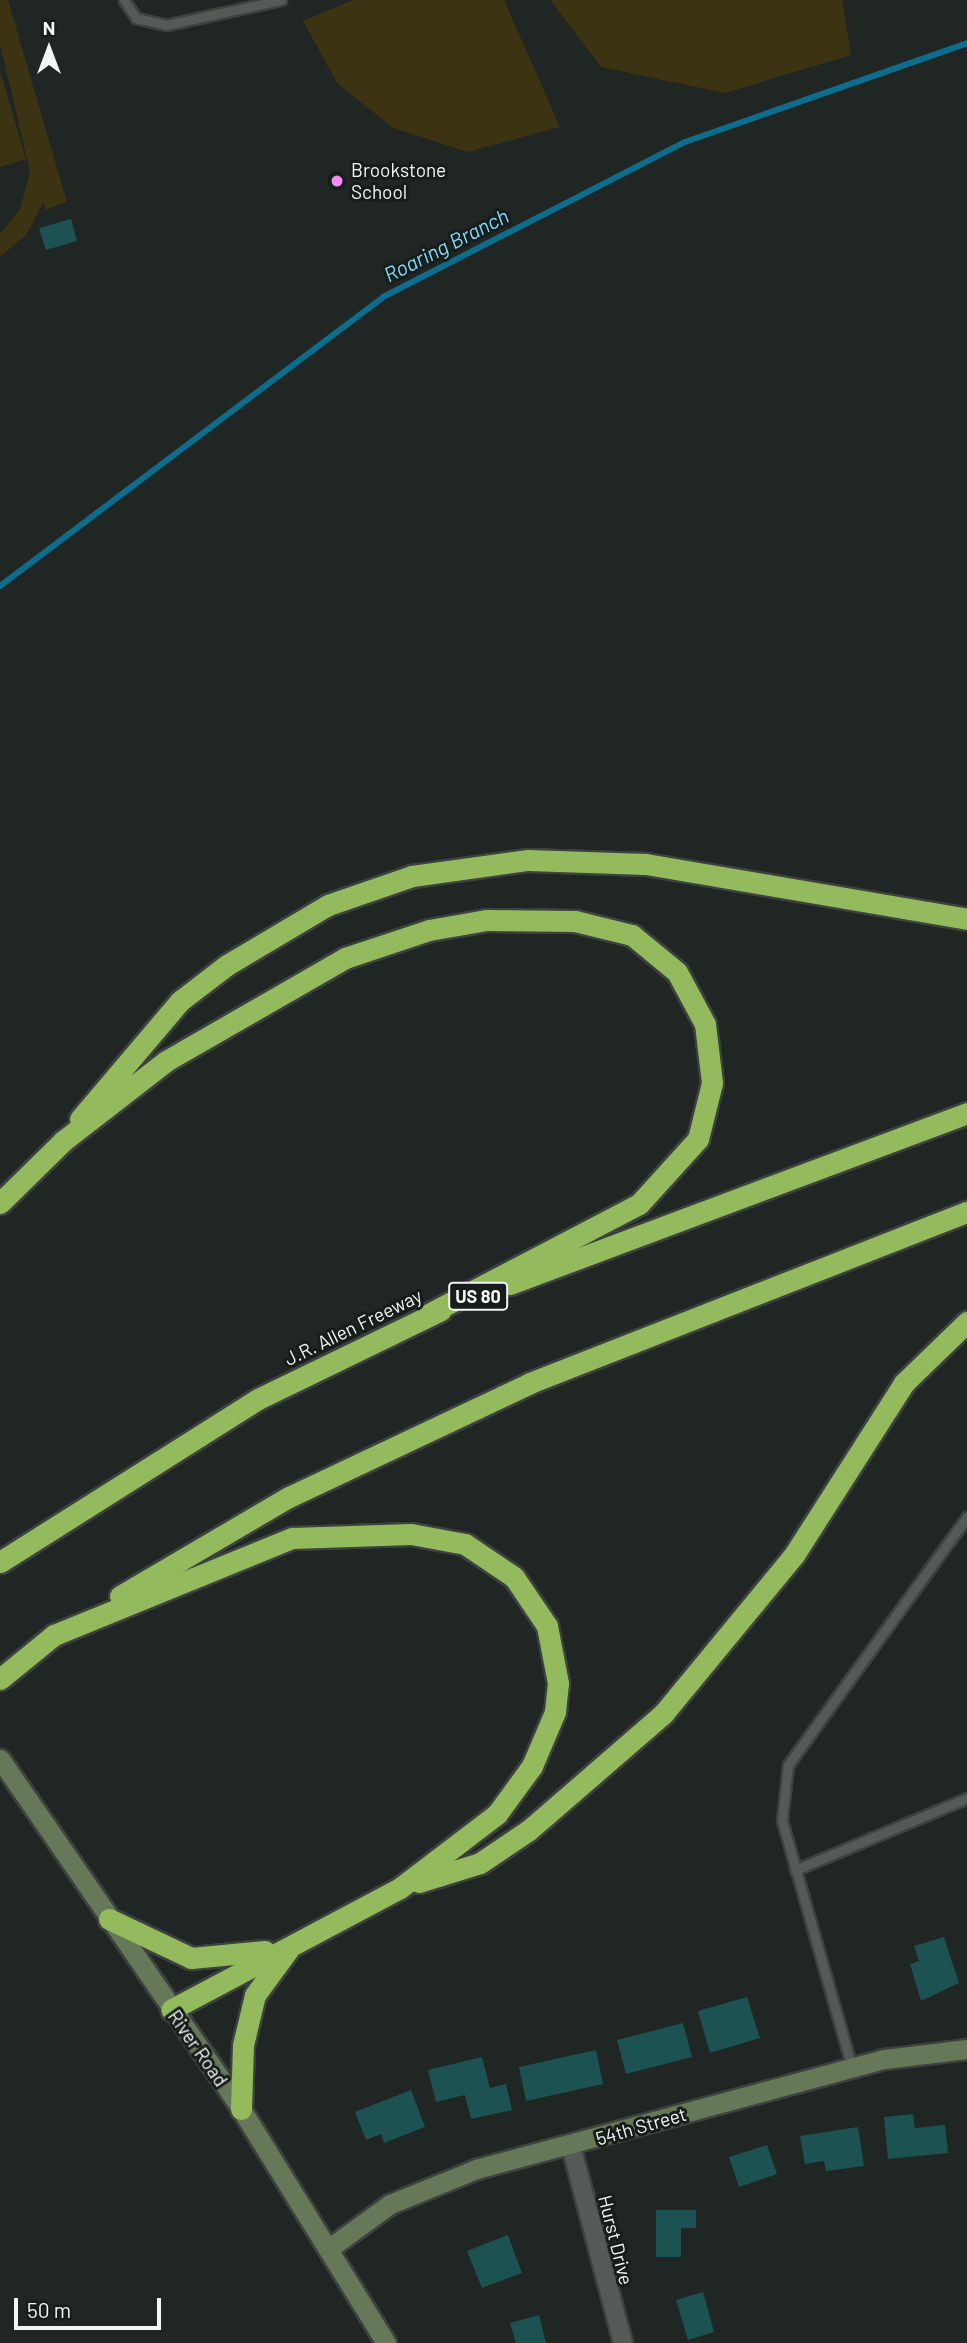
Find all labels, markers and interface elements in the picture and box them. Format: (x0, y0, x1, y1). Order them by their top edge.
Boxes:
north arrow (14, 14, 84, 84)
text: N (43, 16, 55, 39)
place label: Brookstone School (351, 159, 446, 203)
marker: Brookstone School (329, 173, 345, 189)
water label: Roaring Branch (379, 203, 513, 287)
road number: US 80 (447, 1282, 510, 1310)
street label: J.R. Allen Freeway (280, 1284, 426, 1370)
street label: River Road (163, 2005, 233, 2091)
street label: 54th Street (593, 2102, 689, 2150)
street label: Hurst Drive (594, 2193, 638, 2287)
scale bar (18, 2284, 164, 2328)
text: 50 m (27, 2297, 71, 2322)

